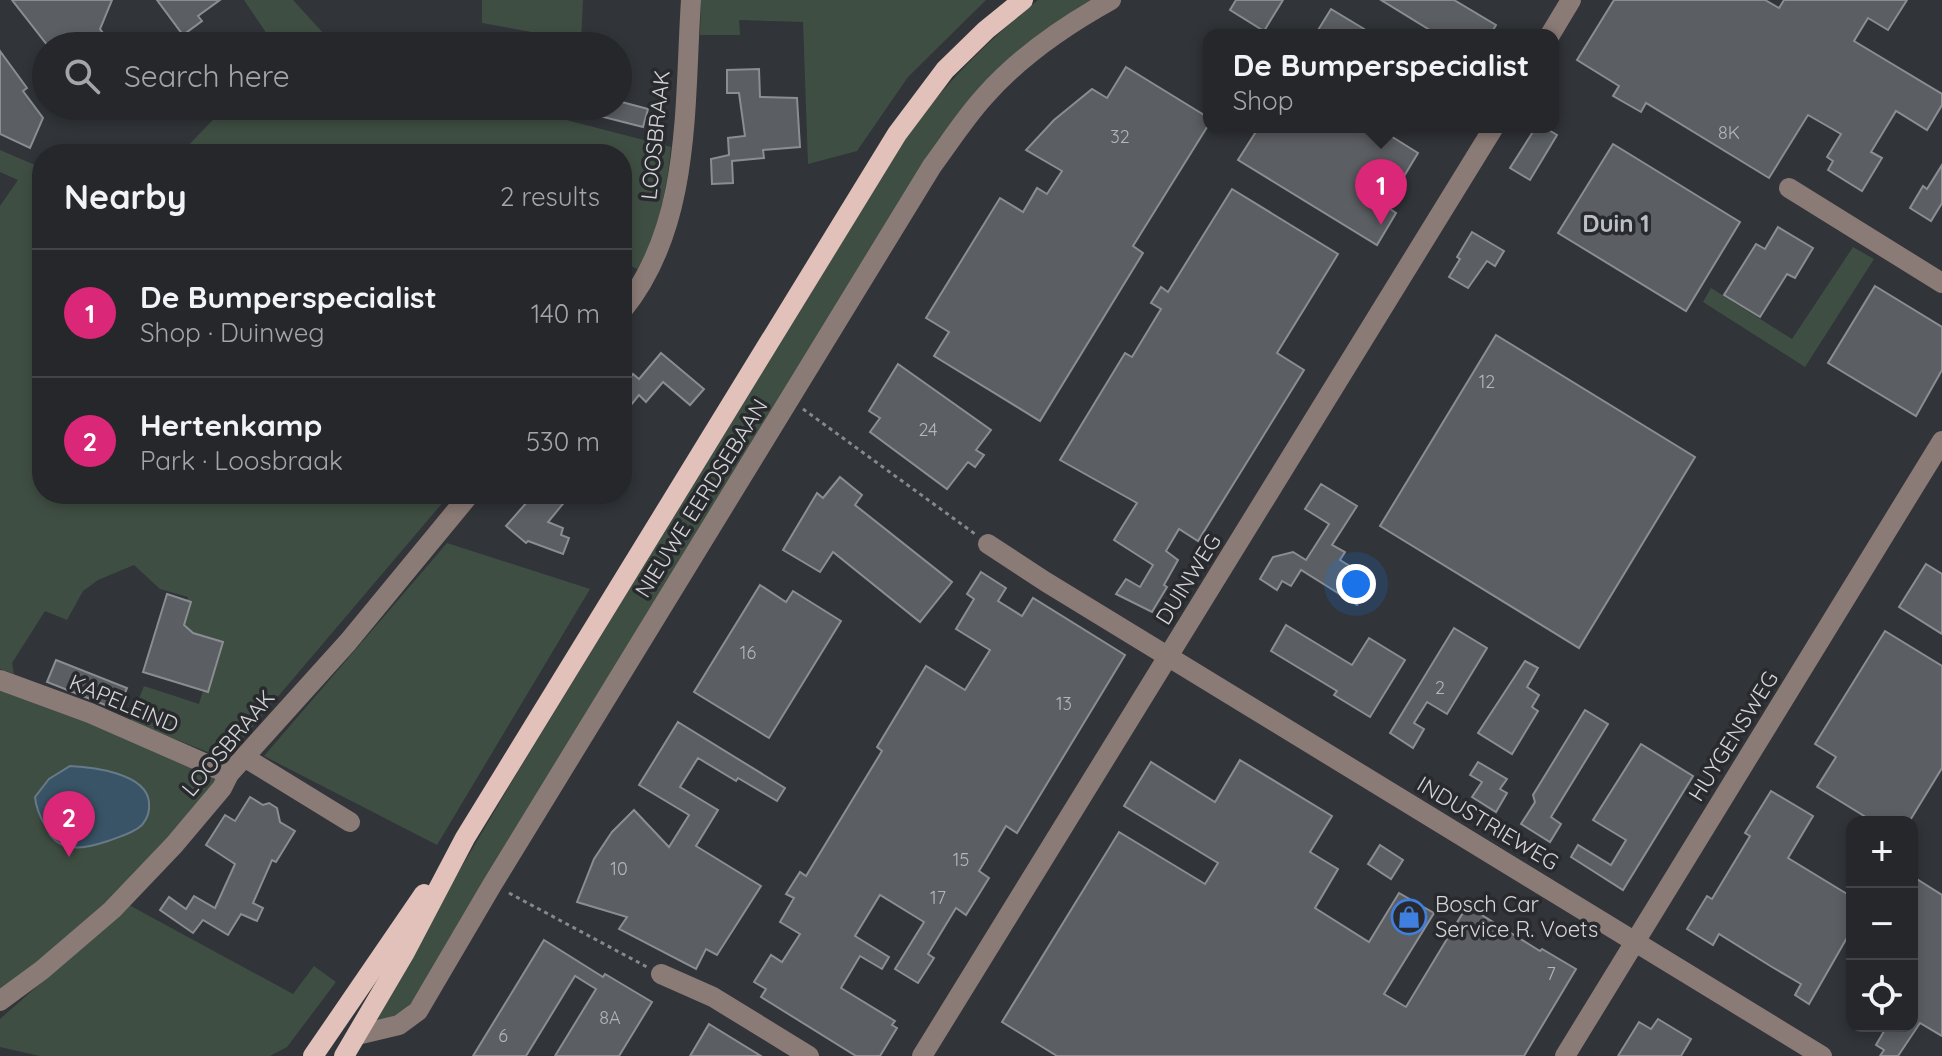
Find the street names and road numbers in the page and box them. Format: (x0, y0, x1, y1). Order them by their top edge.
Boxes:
street label: LOOSBRAAK (634, 69, 676, 201)
street label: NIEUWE EERDSEBAAN (629, 394, 773, 602)
street label: DUINWEG (1149, 528, 1227, 630)
street label: HUYGENSWEG (1682, 666, 1784, 806)
street label: KAPELEIND (65, 667, 183, 739)
street label: LOOSBRAAK (176, 684, 280, 802)
street label: INDUSTRIEWEG (1412, 770, 1564, 876)

